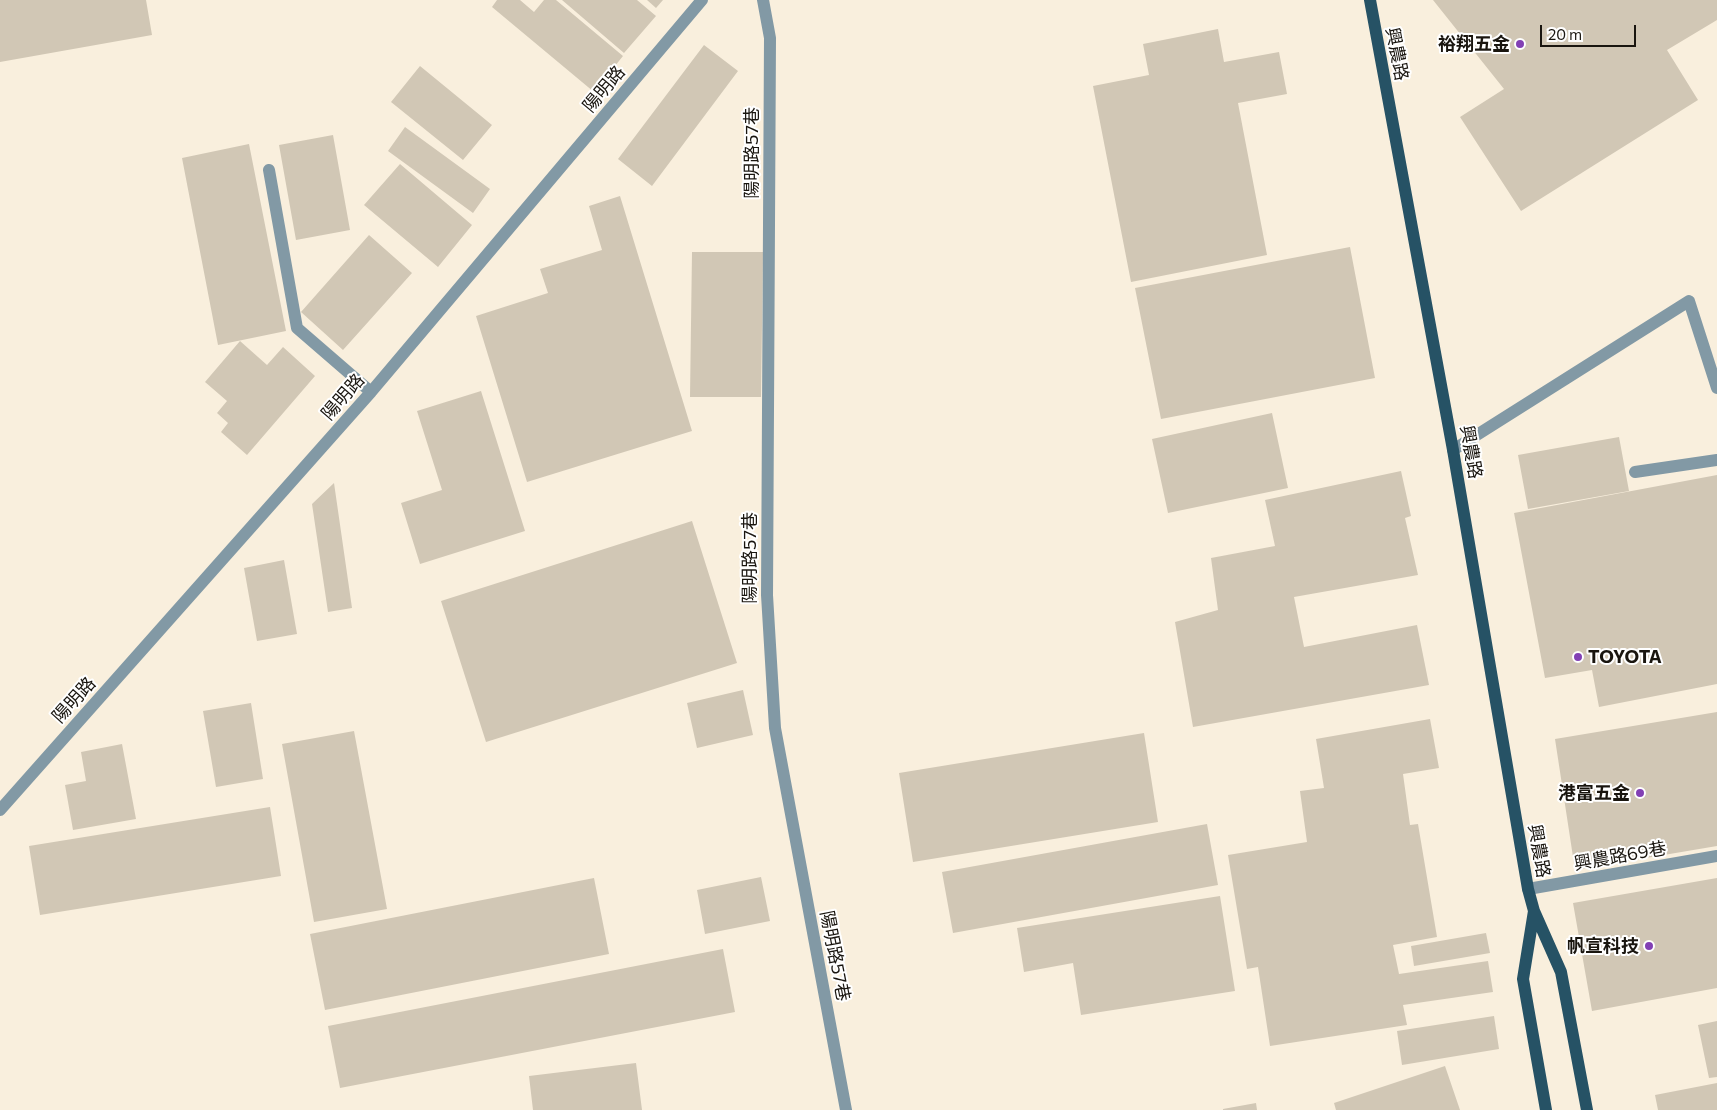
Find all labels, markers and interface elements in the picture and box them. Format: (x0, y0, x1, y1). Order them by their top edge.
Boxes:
scale bar (1542, 15, 1638, 47)
street label: 興農路 (1381, 25, 1413, 83)
text: 20 m (1548, 25, 1582, 43)
place label: 裕翔五金 (1438, 33, 1510, 55)
marker: 裕翔五金 (1514, 38, 1526, 50)
street label: 陽明路 (578, 61, 630, 117)
street label: 陽明路57巷 (741, 107, 763, 199)
street label: 陽明路 (317, 370, 369, 424)
street label: 興農路 (1456, 424, 1486, 480)
street label: 陽明路57巷 (739, 512, 761, 604)
place label: TOYOTA (1588, 646, 1662, 668)
marker: TOYOTA (1572, 651, 1584, 663)
street label: 陽明路 (48, 673, 100, 727)
place label: 港富五金 (1558, 782, 1630, 804)
marker: 港富五金 (1634, 787, 1646, 799)
street label: 興農路 (1524, 823, 1554, 879)
street label: 興農路69巷 (1572, 837, 1668, 875)
street label: 陽明路57巷 (816, 909, 854, 1003)
place label: 帆宣科技 (1567, 935, 1639, 957)
marker: 帆宣科技 (1643, 940, 1655, 952)

